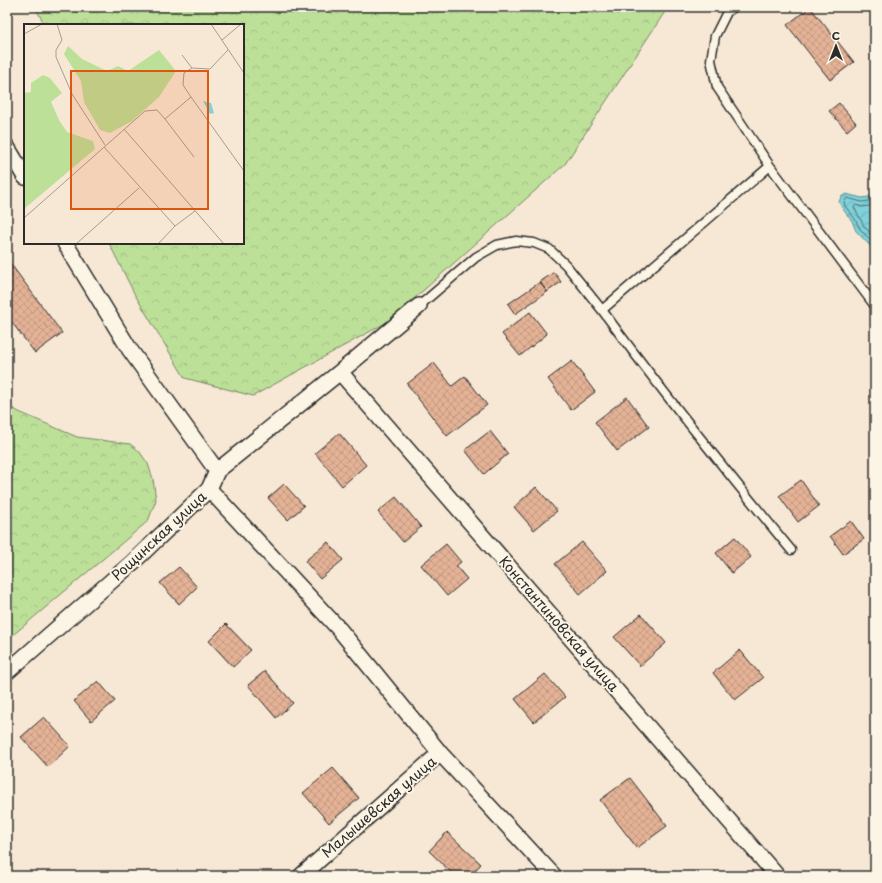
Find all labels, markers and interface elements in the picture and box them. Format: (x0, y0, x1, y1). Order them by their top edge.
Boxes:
inset map (24, 24, 244, 244)
north arrow (816, 26, 856, 66)
text: С (832, 27, 840, 44)
street label: Рощинская улица (107, 486, 211, 585)
street label: Константиновская улица (495, 551, 624, 696)
street label: Малышевская улица (317, 751, 441, 862)

